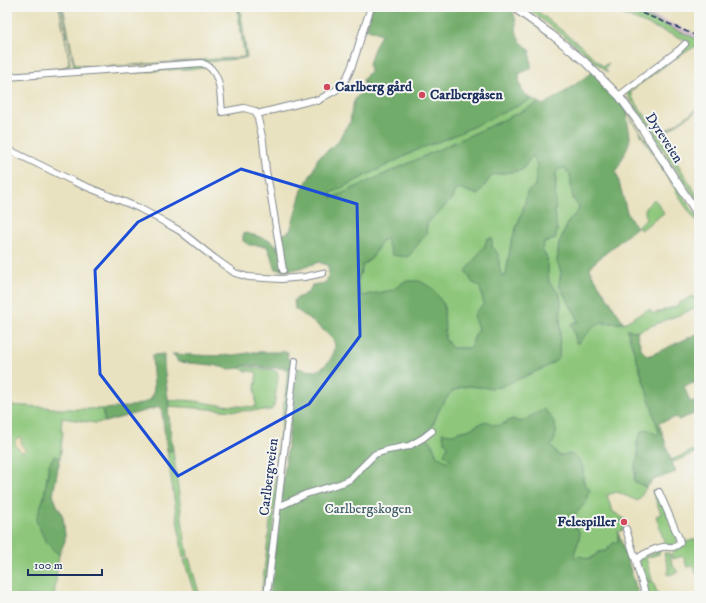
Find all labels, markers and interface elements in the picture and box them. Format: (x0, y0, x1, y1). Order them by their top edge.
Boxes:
place label: Carlberg gård (335, 78, 413, 96)
marker: Carlberg gård (322, 82, 332, 92)
place label: Carlbergåsen (430, 86, 503, 104)
marker: Carlbergåsen (417, 90, 427, 100)
street label: Dyreveien (641, 109, 687, 167)
street label: Carlbergveien (255, 437, 283, 517)
park label: Carlbergskogen (324, 500, 412, 518)
place label: Felespiller (557, 513, 617, 531)
marker: Felespiller (619, 517, 629, 527)
scale bar (28, 551, 102, 577)
text: 100 m (34, 558, 63, 573)

